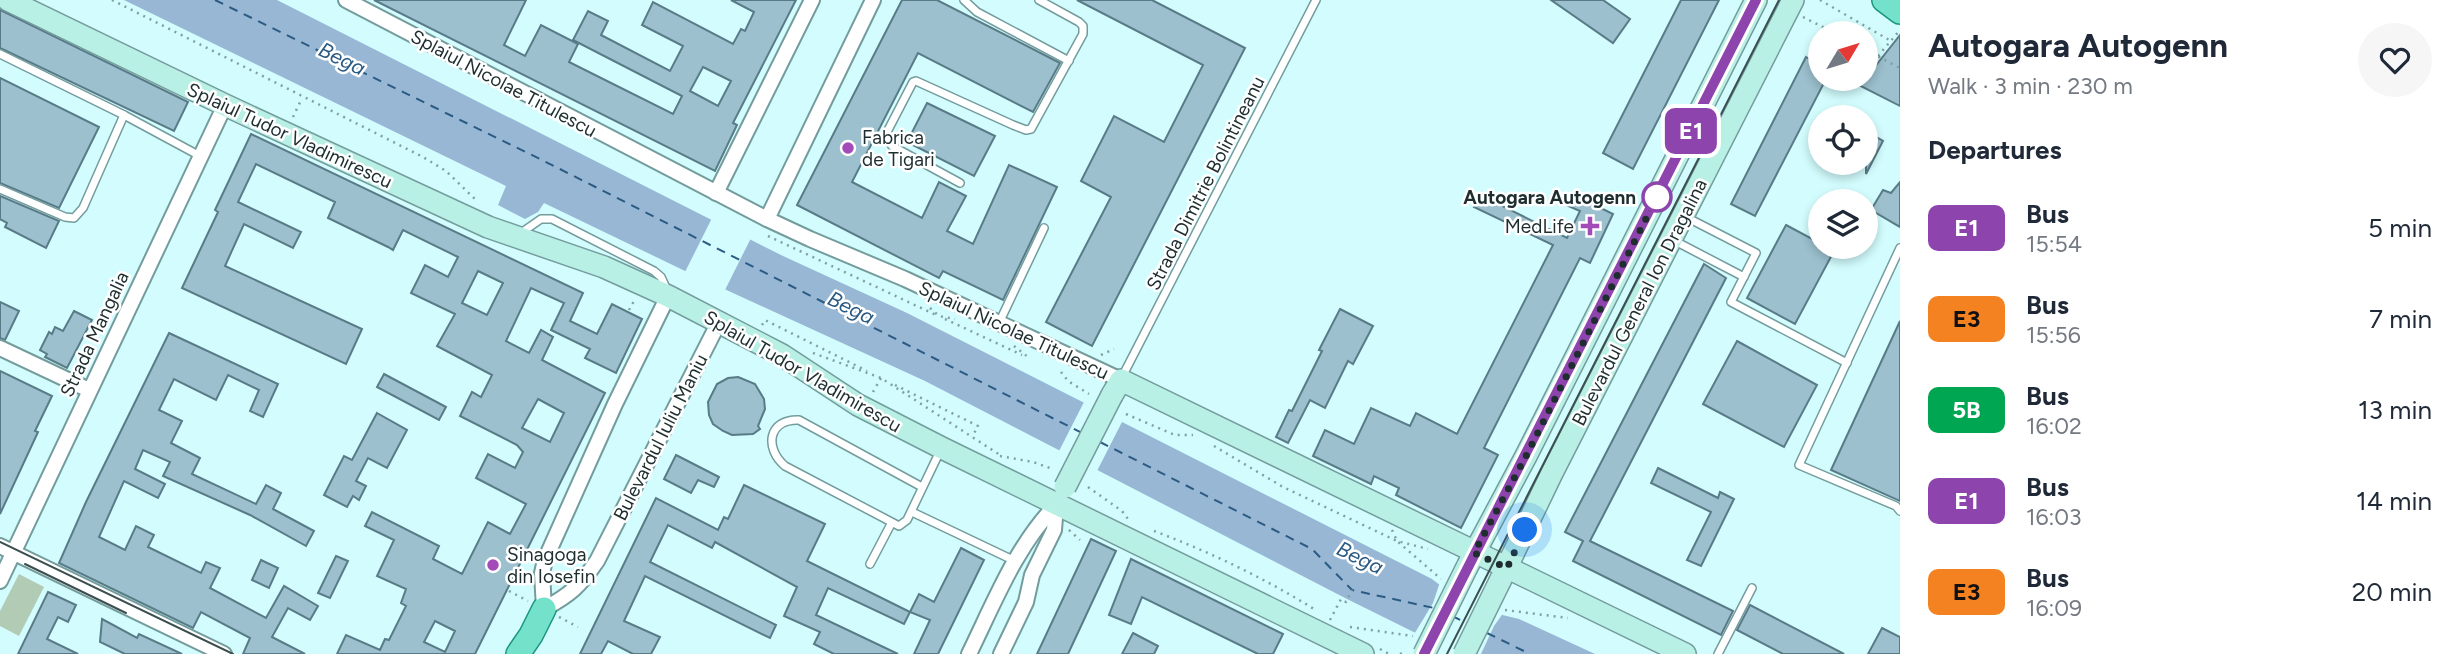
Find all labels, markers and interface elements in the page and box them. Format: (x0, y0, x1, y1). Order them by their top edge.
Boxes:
north arrow (1808, 21, 1878, 91)
map controls (1808, 21, 1878, 259)
button: heart (2358, 23, 2432, 97)
street label: Splaiul Nicolae Titulescu (407, 25, 601, 142)
text: Autogara Autogenn (1928, 26, 2228, 65)
water label: Bega (315, 37, 370, 81)
street label: Strada Dimitrie Bolintineanu (1141, 72, 1269, 294)
text: Walk · 3 min · 230 m (1928, 72, 2133, 100)
street label: Splaiul Tudor Vladimirescu (184, 78, 396, 193)
button: locate (1808, 105, 1878, 175)
line badge: E1 (1660, 108, 1722, 154)
text: E1 (1679, 116, 1703, 145)
place label: Fabrica de Tigari (862, 126, 935, 171)
text: Departures (1928, 134, 2062, 166)
marker: Fabrica de Tigari (840, 140, 856, 156)
street label: Bulevardul General Ion Dragalina (1567, 175, 1712, 430)
marker: Autogara Autogenn (1642, 182, 1672, 212)
place label: Autogara Autogenn (1463, 186, 1636, 209)
button: layers (1808, 189, 1878, 259)
text: Bus (2026, 198, 2069, 230)
text: 5 min (2368, 212, 2432, 244)
text: E1 (1954, 213, 1979, 242)
place label: MedLife (1505, 215, 1574, 238)
marker: MedLife (1580, 216, 1600, 236)
text: 15:54 (2026, 230, 2082, 258)
street label: Strada Mangalia (55, 268, 134, 401)
street label: Splaiul Nicolae Titulescu (915, 276, 1112, 385)
water label: Bega (824, 286, 879, 330)
text: Bus (2026, 289, 2069, 321)
text: 7 min (2369, 303, 2432, 335)
text: E3 (1953, 304, 1980, 333)
street label: Splaiul Tudor Vladimirescu (700, 306, 905, 437)
text: 15:56 (2026, 321, 2081, 349)
street label: Bulevardul Iuliu Maniu (608, 350, 712, 524)
text: Bus (2026, 380, 2069, 412)
text: 13 min (2358, 394, 2432, 426)
text: 5B (1952, 395, 1981, 424)
text: 16:02 (2026, 412, 2082, 440)
text: Bus (2026, 471, 2069, 503)
text: 14 min (2356, 485, 2432, 517)
text: E1 (1954, 486, 1979, 515)
text: 16:03 (2026, 503, 2082, 531)
your location (1507, 512, 1542, 547)
water label: Bega (1333, 536, 1388, 580)
place label: Sinagoga din Iosefin (507, 543, 595, 588)
marker: Sinagoga din Iosefin (485, 557, 501, 573)
text: Bus (2026, 562, 2069, 594)
text: 20 min (2352, 576, 2432, 608)
text: E3 (1953, 577, 1980, 606)
text: 16:09 (2026, 594, 2082, 622)

